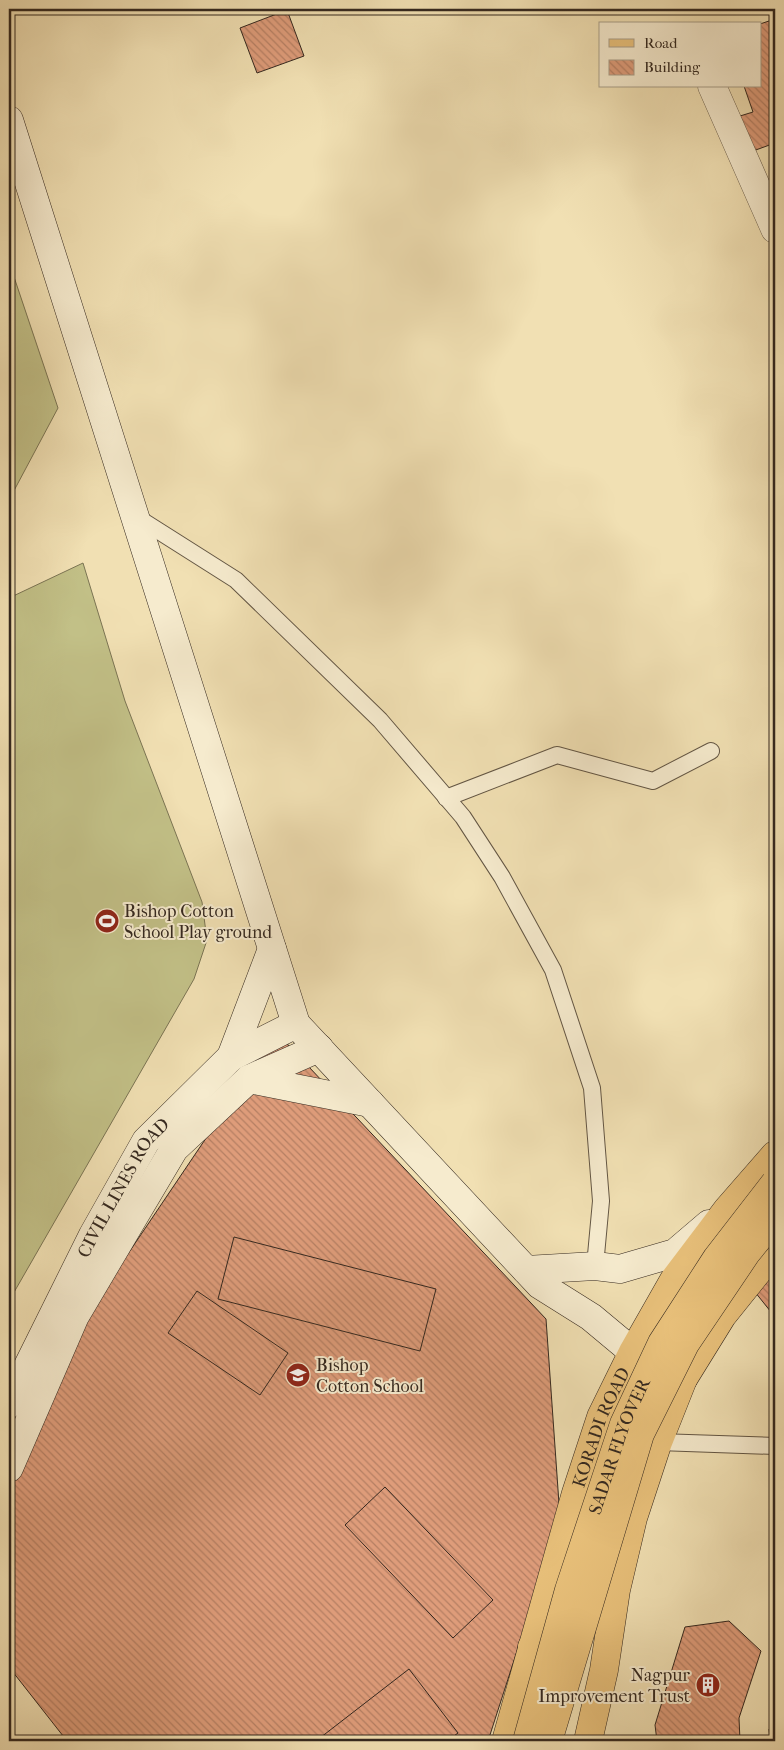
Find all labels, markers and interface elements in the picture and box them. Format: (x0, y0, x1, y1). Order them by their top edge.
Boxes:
legend (599, 22, 762, 88)
text: Road (644, 34, 678, 52)
text: Building (644, 58, 701, 76)
place label: Bishop Cotton School Play ground (124, 901, 272, 943)
sports icon: Bishop Cotton School Play ground (94, 908, 120, 934)
street label: CIVIL LINES ROAD (73, 1114, 174, 1261)
place label: Bishop Cotton School (316, 1355, 424, 1397)
school or university icon: Bishop Cotton School (285, 1362, 311, 1388)
street label: KORADI ROAD (569, 1364, 635, 1490)
street label: SADAR FLYOVER (585, 1374, 655, 1517)
place label: Nagpur Improvement Trust (538, 1665, 691, 1707)
building icon: Nagpur Improvement Trust (695, 1672, 721, 1698)

